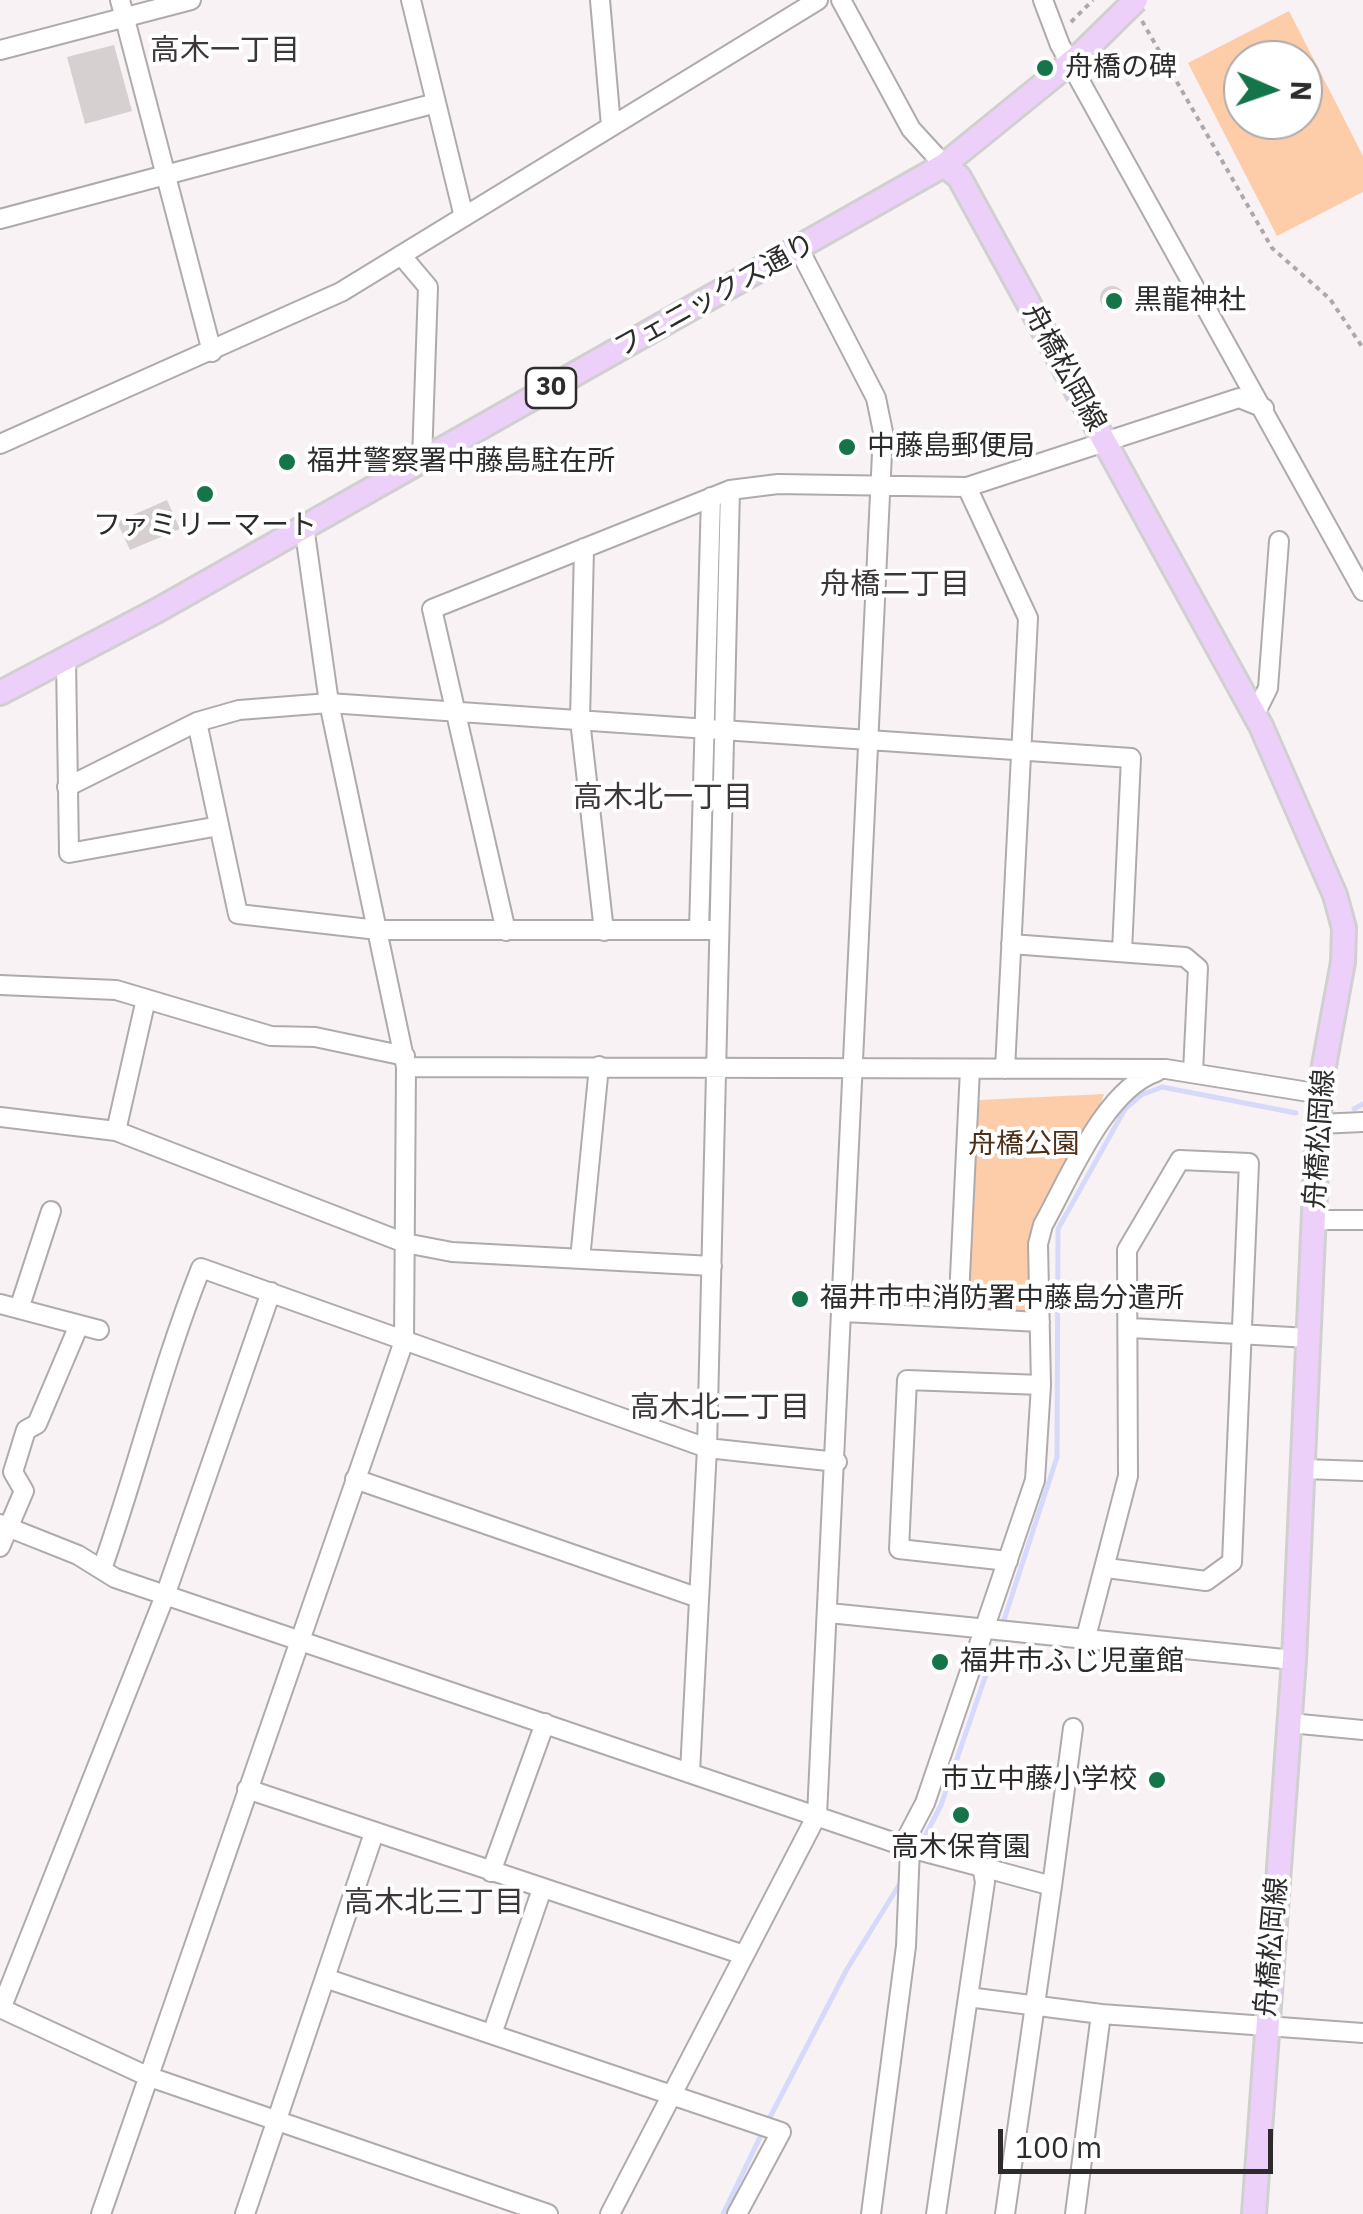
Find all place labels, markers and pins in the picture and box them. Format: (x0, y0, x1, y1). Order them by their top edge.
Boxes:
place label: 舟橋の碑 (1065, 51, 1177, 85)
marker: 舟橋の碑 (1034, 57, 1056, 79)
place label: 黒龍神社 (1134, 284, 1246, 318)
marker: 黒龍神社 (1103, 290, 1125, 312)
place label: 中藤島郵便局 (867, 430, 1035, 464)
marker: 中藤島郵便局 (836, 436, 858, 458)
place label: 福井警察署中藤島駐在所 (307, 445, 615, 479)
marker: 福井警察署中藤島駐在所 (276, 451, 298, 473)
marker: ファミリーマート (194, 483, 216, 505)
place label: ファミリーマート (93, 509, 317, 543)
place label: 福井市中消防署中藤島分遣所 (820, 1282, 1184, 1316)
marker: 福井市中消防署中藤島分遣所 (789, 1288, 811, 1310)
place label: 福井市ふじ児童館 (960, 1645, 1184, 1679)
marker: 福井市ふじ児童館 (929, 1651, 951, 1673)
place label: 市立中藤小学校 (941, 1763, 1137, 1797)
marker: 市立中藤小学校 (1146, 1769, 1168, 1791)
marker: 高木保育園 (950, 1804, 972, 1826)
place label: 高木保育園 (891, 1831, 1031, 1865)

